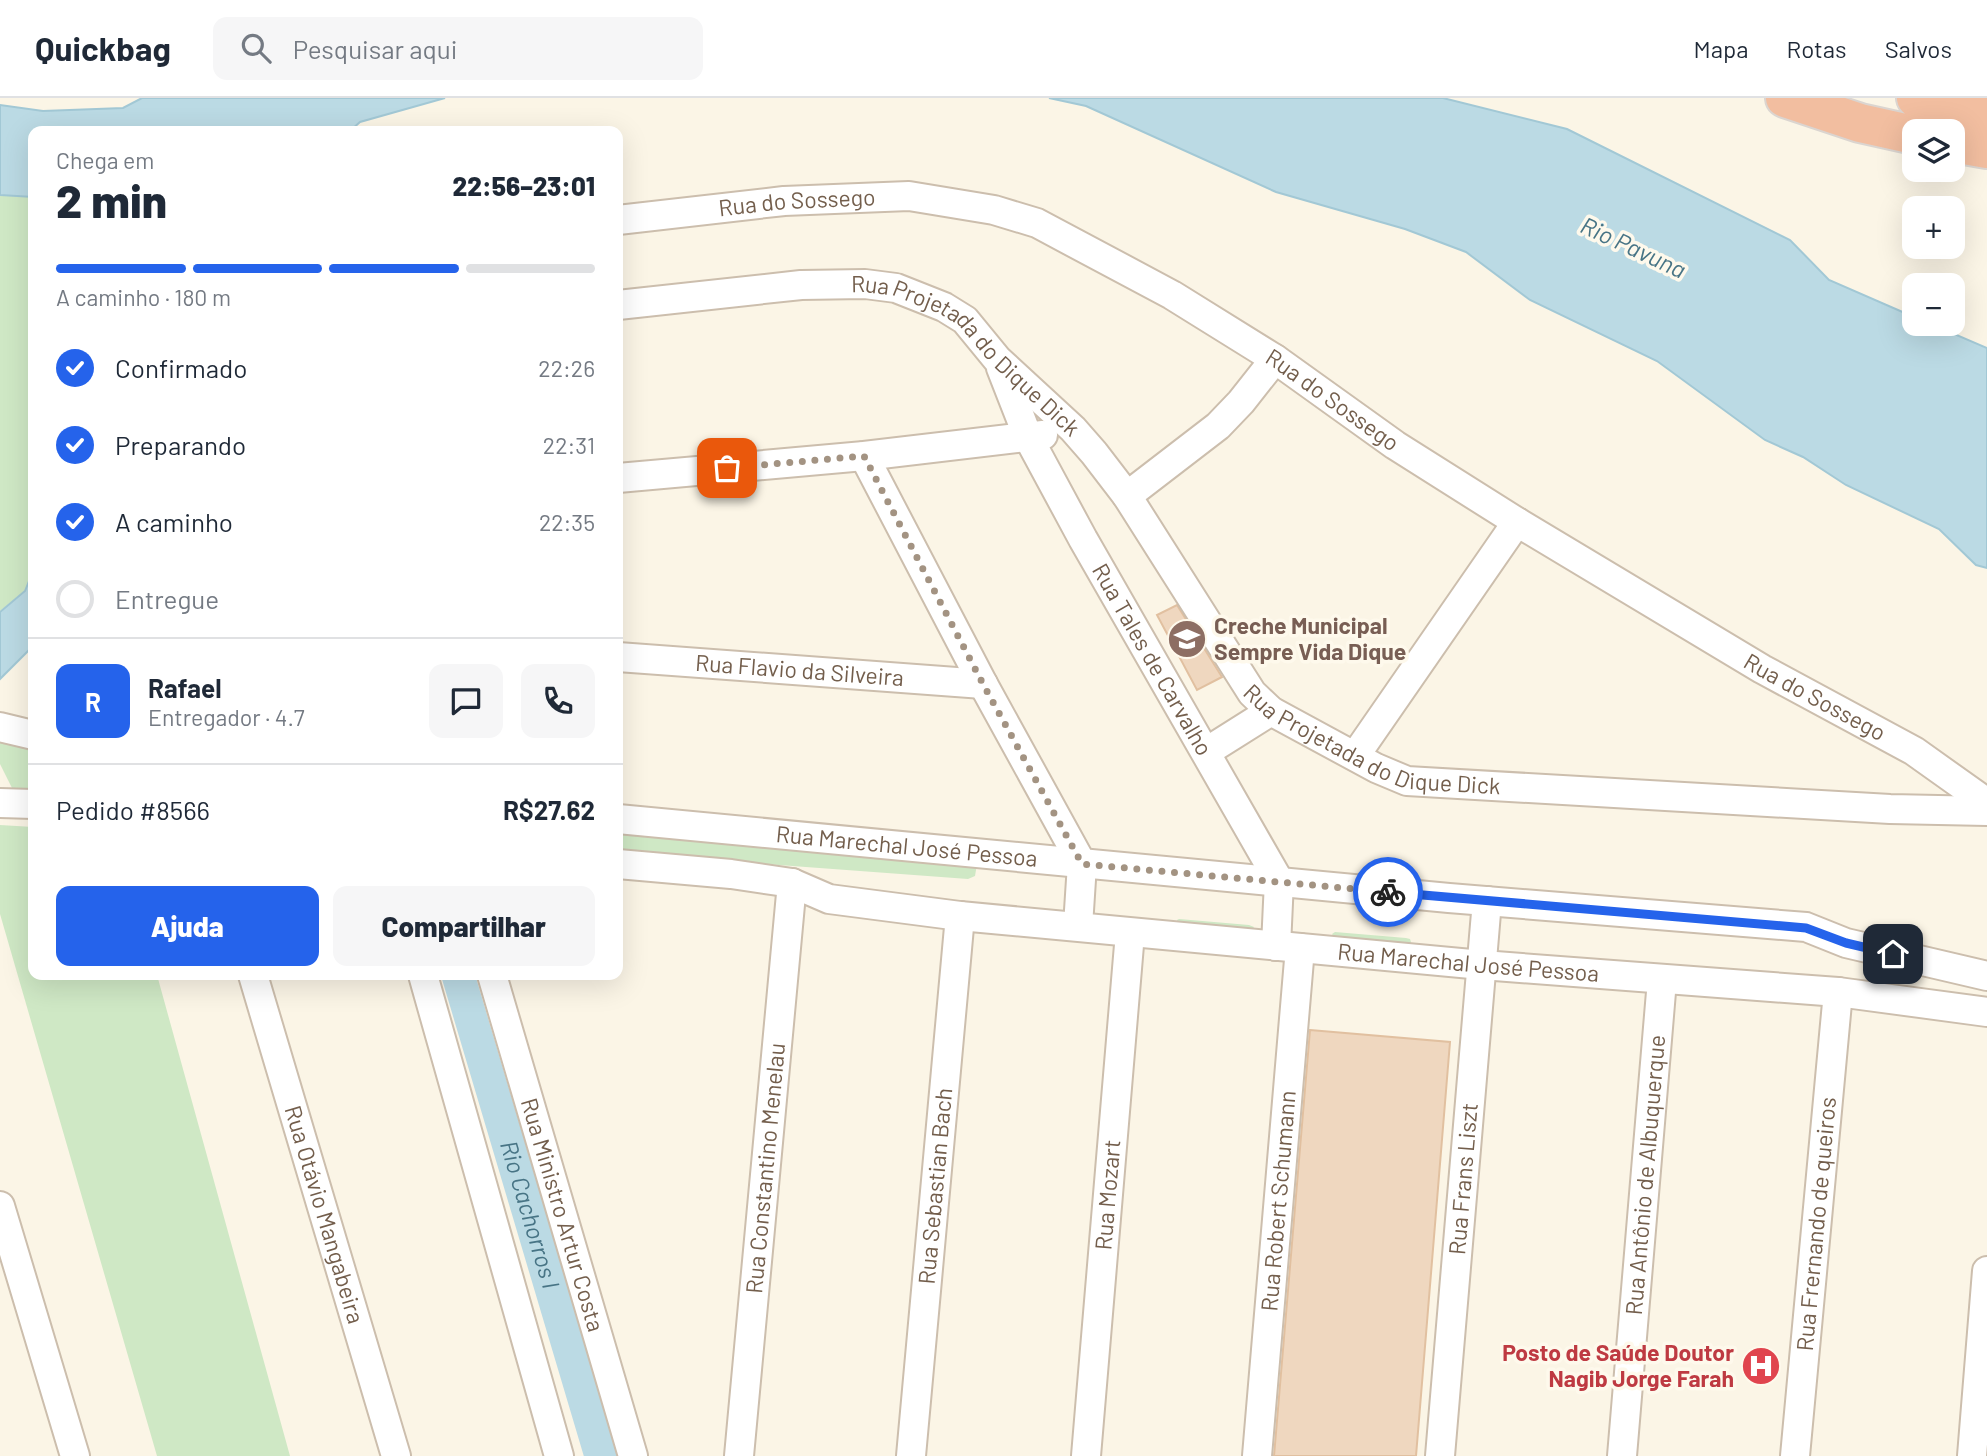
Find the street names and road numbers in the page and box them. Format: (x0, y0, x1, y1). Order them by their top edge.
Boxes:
street label: Rua do Sossego (717, 182, 876, 221)
street label: Rua Projetada do Dique Dick (851, 269, 1086, 441)
street label: Rua do Sossego (1261, 342, 1405, 456)
street label: Rua Tales de Carvalho (1087, 558, 1219, 760)
street label: Rua do Sossego (1739, 646, 1891, 746)
street label: Rua Flavio da Silveira (694, 648, 905, 691)
street label: Rua Projetada do Dique Dick (1238, 678, 1501, 799)
street label: Rua Marechal José Pessoa (775, 819, 1039, 872)
street label: Rua Marechal José Pessoa (1336, 936, 1600, 987)
street label: Rua Antônio de Albuquerque (1619, 1034, 1670, 1316)
street label: Rua Constantino Menelau (739, 1042, 790, 1295)
street label: Rua Sebastian Bach (912, 1086, 957, 1286)
street label: Rua Robert Schumann (1254, 1089, 1301, 1312)
street label: Rua Ministro Artur Costa (516, 1094, 611, 1335)
street label: Rua Frernando de queiros (1790, 1096, 1841, 1352)
street label: Rua Otávio Mangabeira (280, 1102, 371, 1327)
street label: Rua Frans Liszt (1442, 1102, 1483, 1256)
street label: Rua Mozart (1088, 1138, 1126, 1251)

